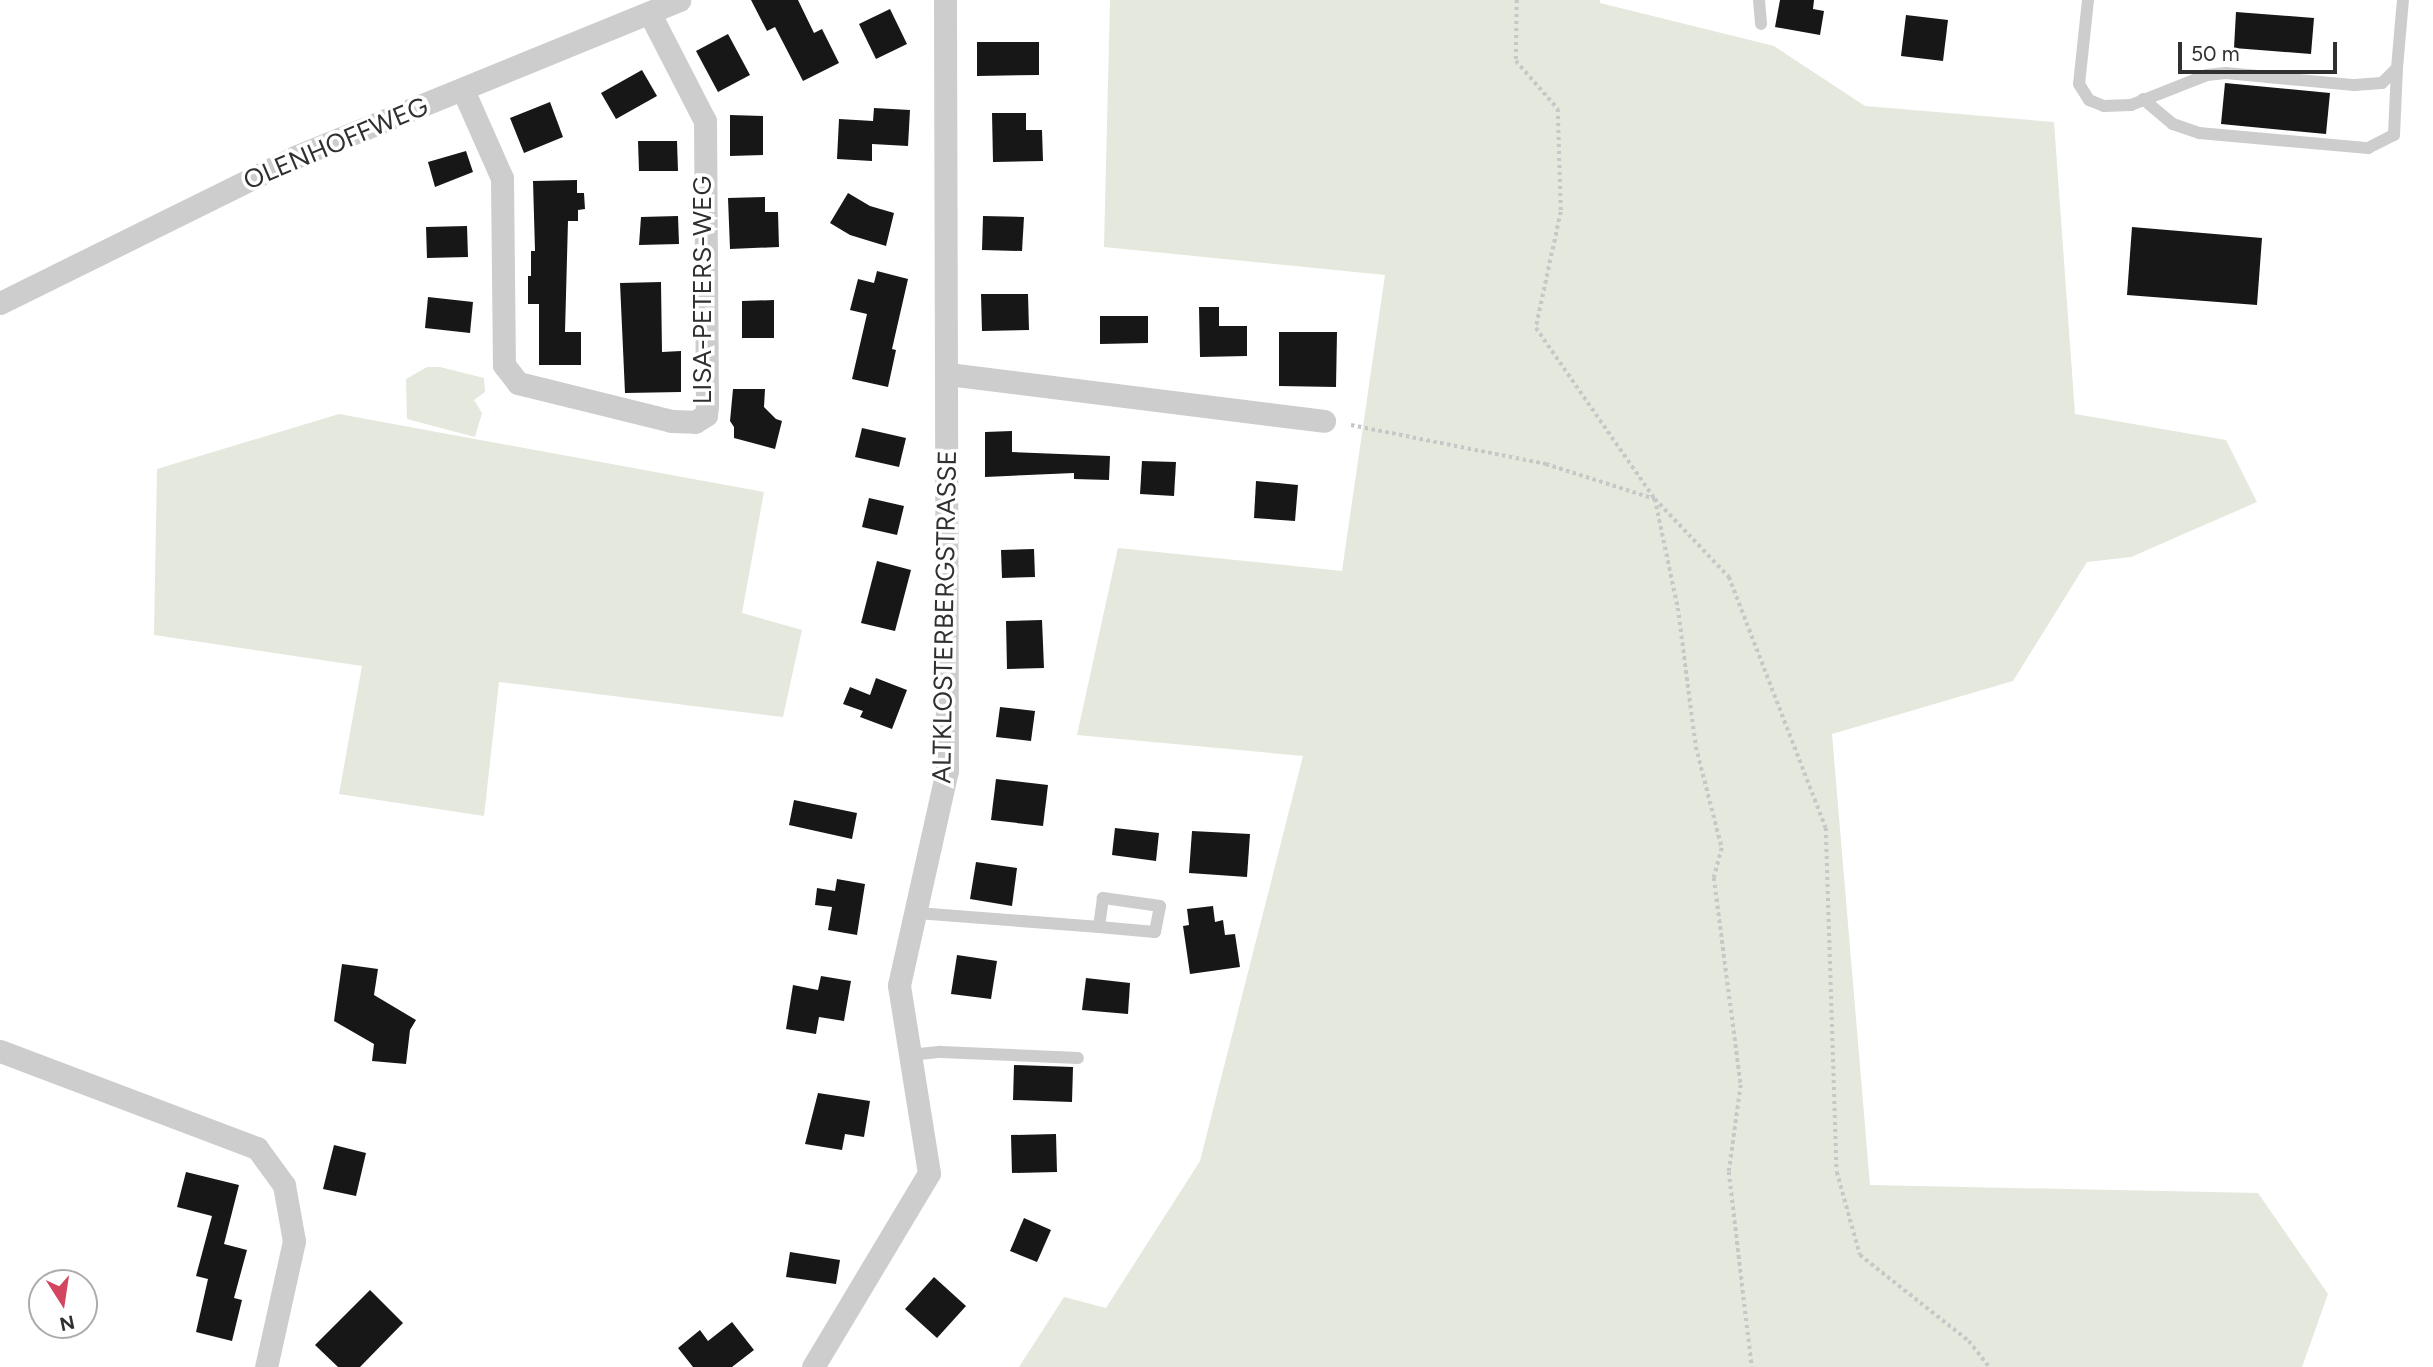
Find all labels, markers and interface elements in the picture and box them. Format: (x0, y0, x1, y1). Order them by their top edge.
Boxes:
scale bar (2181, 28, 2340, 72)
text: 50 m (2191, 41, 2240, 66)
street label: OLENHOFFWEG (239, 91, 433, 197)
street label: LISA-PETERS-WEG (687, 176, 719, 404)
street label: ALTKLOSTERBERGSTRASSE (926, 450, 964, 784)
north arrow (28, 1269, 98, 1339)
text: N (57, 1310, 77, 1336)

